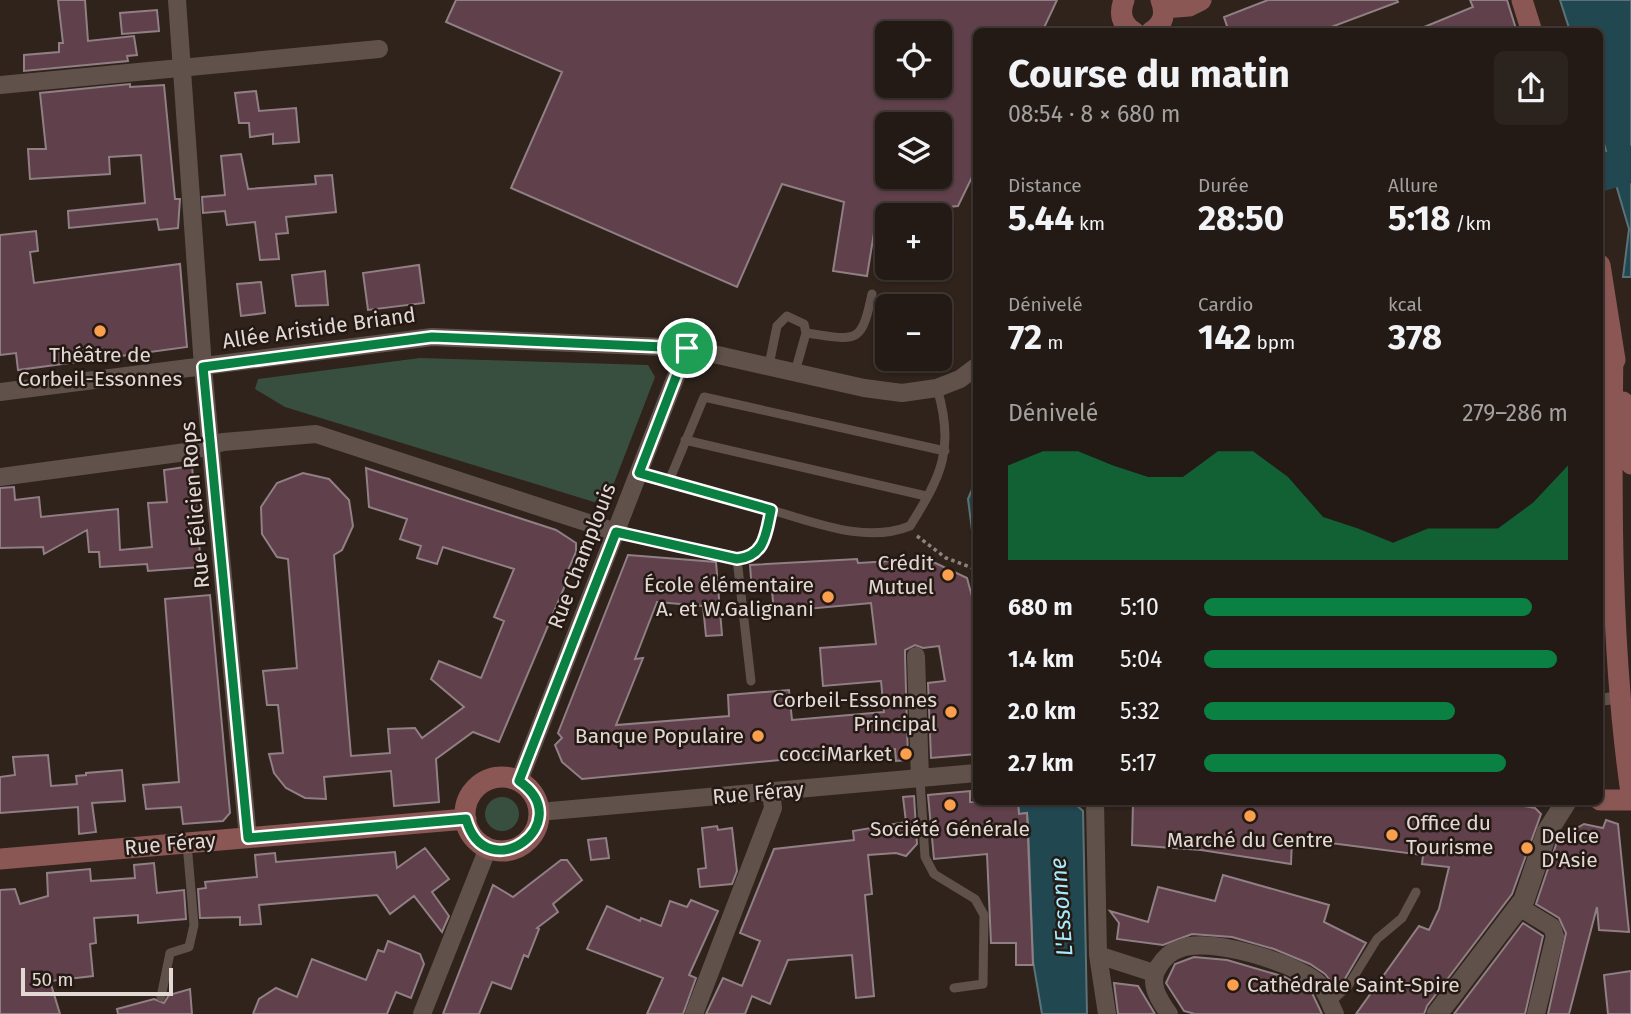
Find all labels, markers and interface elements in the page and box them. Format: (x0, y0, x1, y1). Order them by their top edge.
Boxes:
map controls (875, 21, 952, 371)
button: locate (875, 21, 952, 98)
text: Course du matin (1008, 51, 1290, 97)
button: share (1494, 51, 1568, 125)
text: 08:54 · 8 × 680 m (1008, 100, 1181, 128)
button: layers (875, 112, 952, 189)
text: Distance (1008, 174, 1082, 197)
text: Durée (1198, 174, 1249, 197)
text: Allure (1388, 174, 1438, 197)
text: 5.44 (1008, 197, 1074, 239)
text: 28:50 (1198, 197, 1284, 239)
text: 5:18 (1388, 197, 1451, 239)
button: + (875, 203, 952, 280)
text: km (1074, 212, 1105, 235)
text: /km (1451, 212, 1491, 235)
text: Dénivelé (1008, 293, 1083, 316)
text: Cardio (1198, 293, 1253, 316)
text: kcal (1388, 293, 1422, 316)
button: − (875, 294, 952, 371)
street label: Allée Aristide Briand (221, 302, 417, 354)
text: 72 (1008, 316, 1042, 358)
text: 142 (1198, 316, 1251, 358)
text: 378 (1388, 316, 1442, 358)
pin (657, 318, 717, 378)
marker: Théâtre de Corbeil-Essonnes (92, 323, 108, 339)
icon: arrive (668, 329, 706, 367)
text: m (1042, 331, 1064, 354)
text: bpm (1251, 331, 1295, 354)
place label: Théâtre de Corbeil-Essonnes (18, 342, 182, 392)
text: Dénivelé (1008, 399, 1098, 427)
text: 279–286 m (1462, 399, 1568, 427)
street label: Rue Félicien Rops (175, 420, 215, 589)
street label: Rue Champlouis (542, 479, 622, 633)
place label: Crédit Mutuel (868, 550, 934, 600)
marker: Crédit Mutuel (940, 567, 956, 583)
place label: École élémentaire A. et W.Galignani (644, 572, 814, 622)
marker: École élémentaire A. et W.Galignani (820, 589, 836, 605)
text: 680 m (1008, 593, 1073, 621)
text: 5:10 (1120, 593, 1159, 621)
text: 1.4 km (1008, 645, 1074, 673)
text: 5:04 (1120, 645, 1162, 673)
place label: Corbeil-Essonnes Principal (772, 687, 937, 737)
text: 2.0 km (1008, 697, 1076, 725)
text: 5:32 (1120, 697, 1160, 725)
marker: Corbeil-Essonnes Principal (943, 704, 959, 720)
place label: Banque Populaire (575, 723, 744, 749)
marker: Banque Populaire (750, 728, 766, 744)
place label: cocciMarket (779, 741, 892, 767)
marker: cocciMarket (898, 746, 914, 762)
text: 2.7 km (1008, 749, 1074, 777)
text: 5:17 (1120, 749, 1156, 777)
street label: Rue Féray (711, 776, 806, 810)
marker: Société Générale (942, 797, 958, 813)
marker: Marché du Centre (1242, 808, 1258, 824)
place label: Office du Tourisme (1406, 810, 1493, 860)
place label: Société Générale (870, 816, 1030, 842)
place label: Delice D'Asie (1541, 823, 1599, 873)
street label: Rue Féray (123, 827, 218, 861)
place label: Marché du Centre (1167, 827, 1333, 853)
marker: Office du Tourisme (1384, 827, 1400, 843)
marker: Delice D'Asie (1519, 840, 1535, 856)
water label: L'Essonne (1044, 857, 1078, 957)
scale bar (21, 965, 173, 997)
text: 50 m (32, 968, 73, 991)
place label: Cathédrale Saint-Spire (1247, 972, 1460, 998)
marker: Cathédrale Saint-Spire (1225, 977, 1241, 993)

